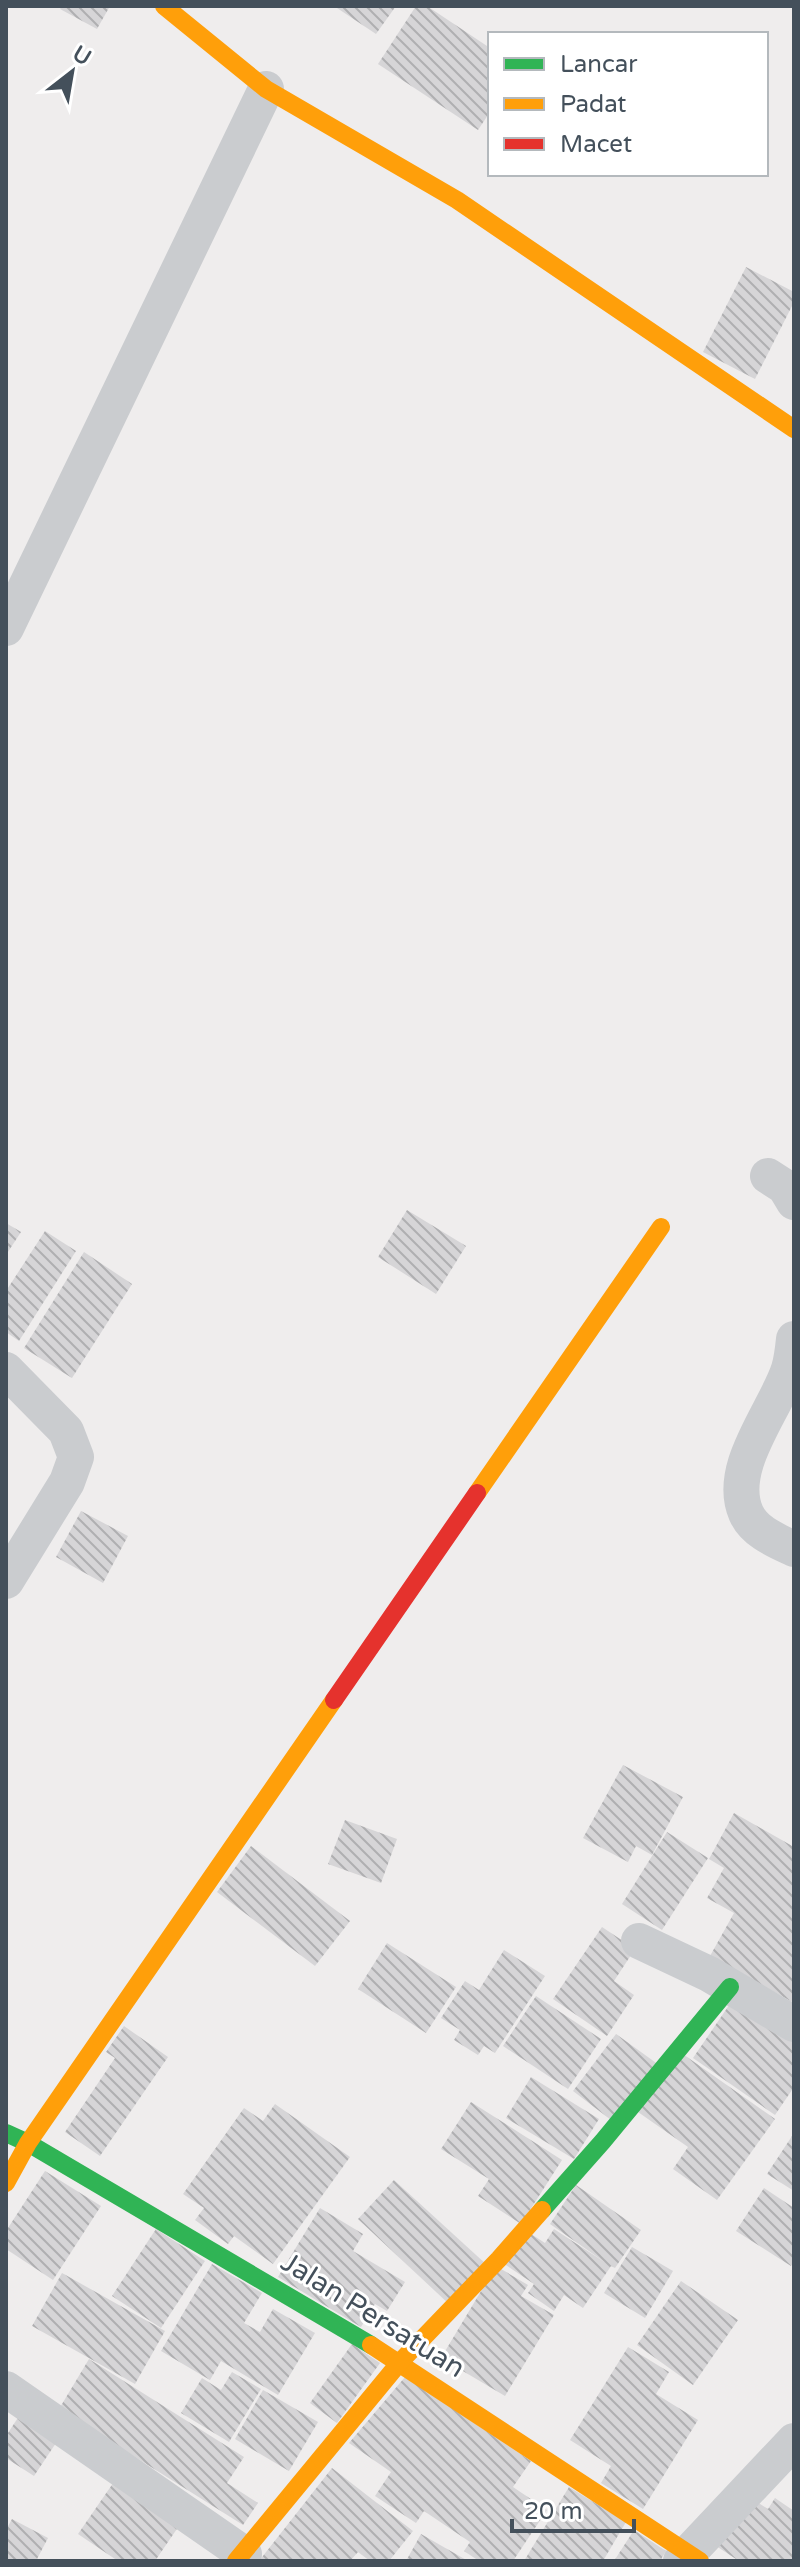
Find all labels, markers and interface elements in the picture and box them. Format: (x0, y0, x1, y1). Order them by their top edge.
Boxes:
north arrow (32, 32, 112, 112)
legend (488, 32, 768, 176)
text: U (68, 40, 96, 71)
text: Lancar (560, 50, 638, 79)
text: Padat (560, 90, 627, 119)
text: Macet (560, 130, 632, 159)
street label: Jalan Persatuan (275, 2245, 471, 2385)
scale bar (512, 2483, 634, 2533)
text: 20 m (524, 2497, 582, 2526)

